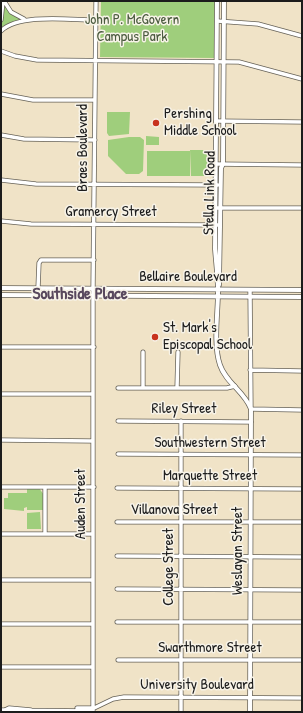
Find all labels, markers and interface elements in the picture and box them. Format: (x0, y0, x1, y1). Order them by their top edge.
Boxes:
park label: John P. McGovern Campus Park (85, 11, 179, 46)
street label: Braes Boulevard (74, 104, 92, 192)
place label: Pershing Middle School (164, 105, 236, 140)
marker: Pershing Middle School (151, 118, 161, 128)
street label: Stella Link Road (200, 151, 220, 235)
street label: Gramercy Street (65, 203, 157, 221)
street label: Bellaire Boulevard (139, 268, 237, 286)
district label: Southside Place (33, 284, 127, 304)
place label: St. Mark's Episcopal School (163, 319, 252, 354)
marker: St. Mark's Episcopal School (150, 332, 160, 342)
street label: Riley Street (152, 400, 216, 418)
street label: Southwestern Street (154, 434, 266, 452)
street label: Marquette Street (163, 467, 257, 485)
street label: Auden Street (72, 469, 90, 539)
street label: Villanova Street (130, 501, 218, 519)
street label: Weslayan Street (229, 507, 247, 595)
street label: College Street (160, 528, 178, 606)
street label: Swarthmore Street (158, 639, 262, 657)
street label: University Boulevard (140, 676, 254, 694)

